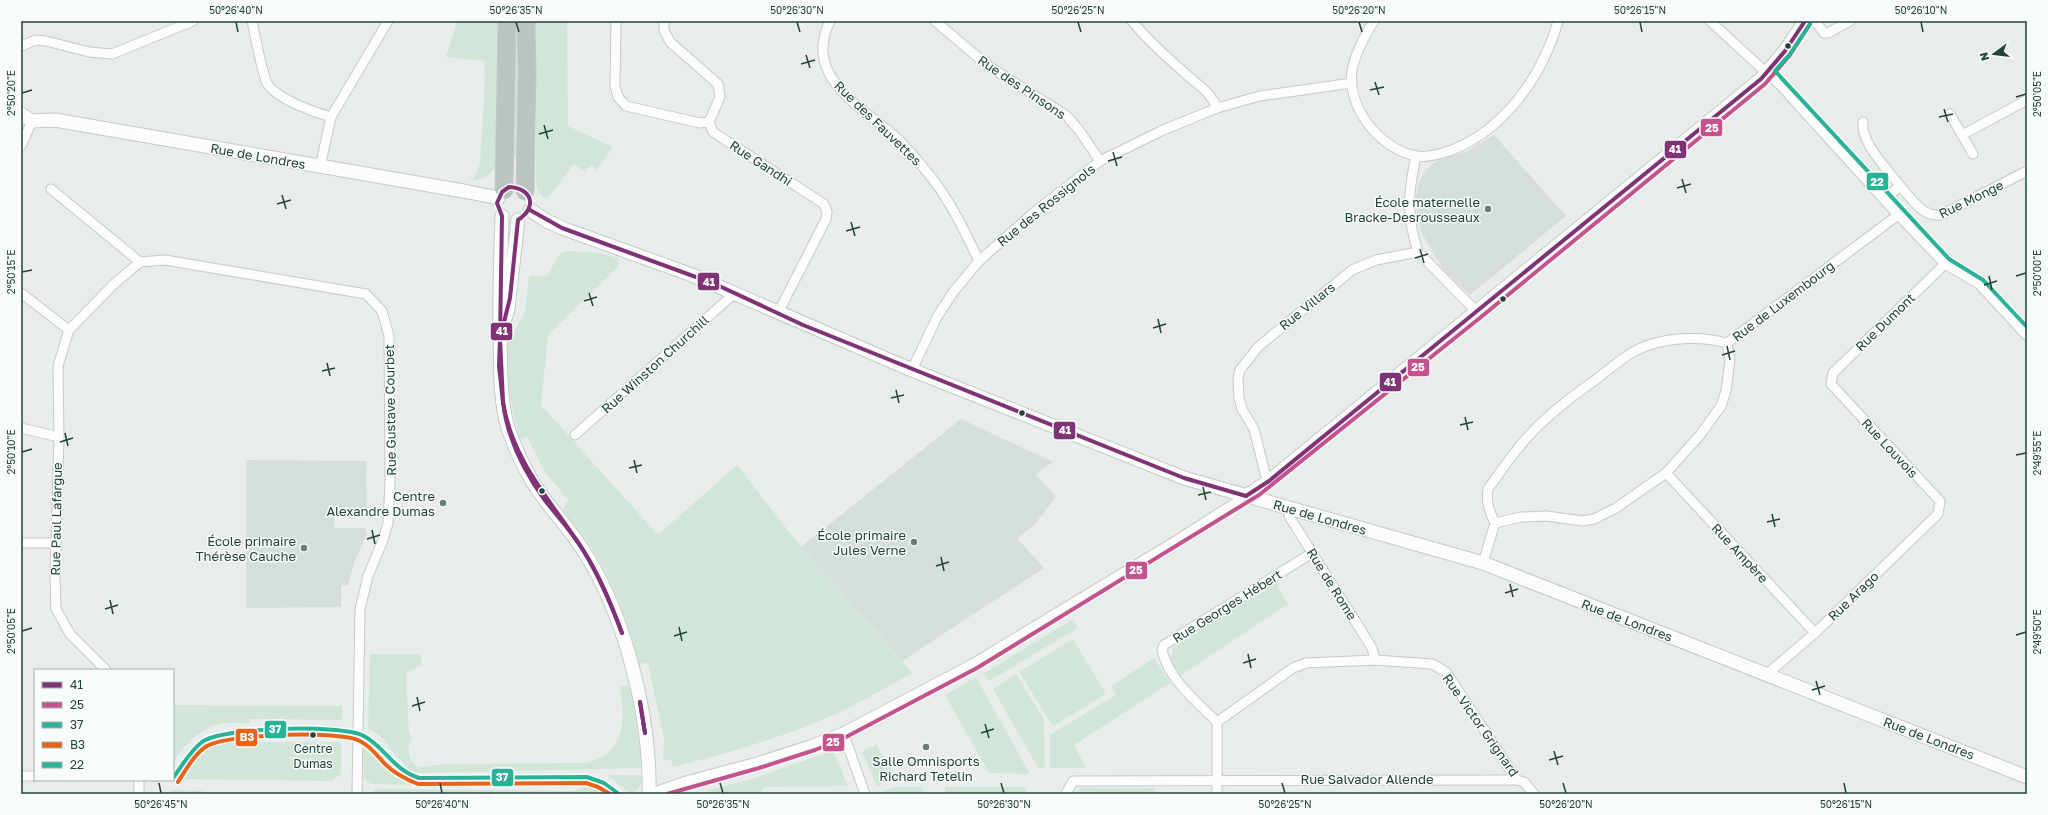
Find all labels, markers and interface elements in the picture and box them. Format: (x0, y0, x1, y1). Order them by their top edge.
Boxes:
text: 50°26'40"N (209, 4, 263, 16)
text: 50°26'35"N (489, 4, 543, 16)
text: 50°26'30"N (770, 4, 824, 16)
text: 50°26'25"N (1051, 4, 1105, 16)
text: 50°26'20"N (1332, 4, 1386, 16)
text: 50°26'15"N (1614, 4, 1666, 16)
text: 50°26'10"N (1895, 4, 1947, 16)
north arrow (1974, 34, 2014, 74)
unlabelled marker (1783, 41, 1793, 51)
text: N (1976, 51, 1991, 62)
street label: Rue des Pinsons (975, 52, 1069, 122)
text: 2°50'20"E (5, 70, 17, 116)
text: 2°50'05"E (2031, 71, 2043, 117)
street label: Rue des Fauvettes (831, 77, 925, 169)
line badge: 25 (1700, 118, 1723, 137)
text: 25 (1705, 121, 1719, 134)
street label: Rue Gandhi (727, 137, 795, 189)
street label: Rue de Londres (209, 140, 307, 172)
line badge: 41 (1664, 140, 1687, 159)
text: 41 (1669, 142, 1682, 155)
street label: Rue des Rossignols (994, 160, 1098, 249)
line badge: 22 (1866, 172, 1889, 191)
text: 22 (1870, 175, 1884, 188)
street label: Rue Monge (1936, 177, 2006, 221)
place label: École maternelle Bracke-Desrousseaux (1345, 194, 1480, 225)
marker: École maternelle Bracke-Desrousseaux (1483, 204, 1493, 214)
text: 2°50'15"E (5, 250, 17, 294)
text: 2°50'00"E (2031, 250, 2043, 296)
street label: Rue de Luxembourg (1729, 257, 1837, 345)
line badge: 41 (697, 272, 720, 291)
text: 41 (703, 275, 716, 288)
street label: Rue Villars (1276, 279, 1338, 333)
street label: Rue Dumont (1852, 290, 1918, 354)
unlabelled marker (1498, 294, 1508, 304)
street label: Rue Winston Churchill (598, 312, 712, 416)
line badge: 41 (490, 322, 513, 341)
text: 41 (496, 324, 509, 337)
street label: Rue Gustave Courbet (381, 344, 399, 476)
line badge: 25 (1407, 358, 1430, 377)
text: 25 (1411, 360, 1425, 373)
line badge: 41 (1379, 372, 1402, 392)
text: 41 (1384, 375, 1397, 388)
unlabelled marker (1017, 408, 1027, 418)
street label: Rue Louvois (1858, 415, 1922, 481)
line badge: 41 (1053, 421, 1076, 440)
text: 41 (1059, 423, 1072, 436)
text: 2°50'10"E (5, 430, 17, 474)
text: 2°49'55"E (2031, 431, 2043, 475)
street label: Rue Paul Lafargue (47, 462, 65, 576)
unlabelled marker (537, 486, 547, 496)
place label: Centre Alexandre Dumas (326, 488, 435, 519)
street label: Rue de Londres (1271, 496, 1369, 538)
marker: Centre Alexandre Dumas (438, 498, 448, 508)
street label: Rue Ampère (1708, 520, 1772, 586)
place label: École primaire Jules Verne (817, 527, 906, 558)
place label: École primaire Thérèse Cauche (196, 533, 296, 564)
marker: École primaire Jules Verne (909, 537, 919, 547)
marker: École primaire Thérèse Cauche (299, 543, 309, 553)
street label: Rue de Rome (1304, 545, 1360, 623)
line badge: 25 (1125, 561, 1148, 580)
text: 25 (1129, 563, 1143, 576)
street label: Rue Georges Hébert (1169, 566, 1285, 646)
street label: Rue Arago (1824, 568, 1882, 624)
street label: Rue de Londres (1579, 595, 1675, 645)
text: 2°50'05"E (5, 608, 17, 654)
text: 2°49'50"E (2031, 609, 2043, 655)
legend (34, 669, 174, 781)
street label: Rue Victor Grignard (1440, 671, 1522, 779)
text: 41 (70, 677, 83, 692)
text: 25 (70, 697, 84, 712)
street label: Rue de Londres (1881, 713, 1977, 763)
text: 37 (70, 717, 83, 732)
line badge: 37 (264, 720, 287, 739)
text: 37 (269, 722, 281, 735)
line badge: B3 (235, 728, 258, 747)
text: B3 (240, 730, 255, 743)
marker: Centre Dumas (308, 730, 318, 740)
line badge: 25 (822, 733, 845, 752)
text: 25 (826, 735, 840, 748)
text: B3 (70, 737, 85, 752)
place label: Centre Dumas (293, 741, 333, 771)
marker: Salle Omnisports Richard Tetelin (921, 742, 931, 752)
place label: Salle Omnisports Richard Tetelin (872, 753, 980, 784)
text: 22 (70, 757, 84, 772)
line badge: 37 (491, 768, 514, 787)
text: 37 (496, 770, 508, 783)
street label: Rue Salvador Allende (1301, 771, 1433, 787)
text: 50°26'45"N (134, 798, 188, 810)
text: 50°26'40"N (415, 798, 469, 810)
text: 50°26'35"N (696, 798, 750, 810)
text: 50°26'30"N (977, 798, 1031, 810)
text: 50°26'25"N (1258, 798, 1312, 810)
text: 50°26'20"N (1539, 798, 1593, 810)
text: 50°26'15"N (1820, 798, 1872, 810)

